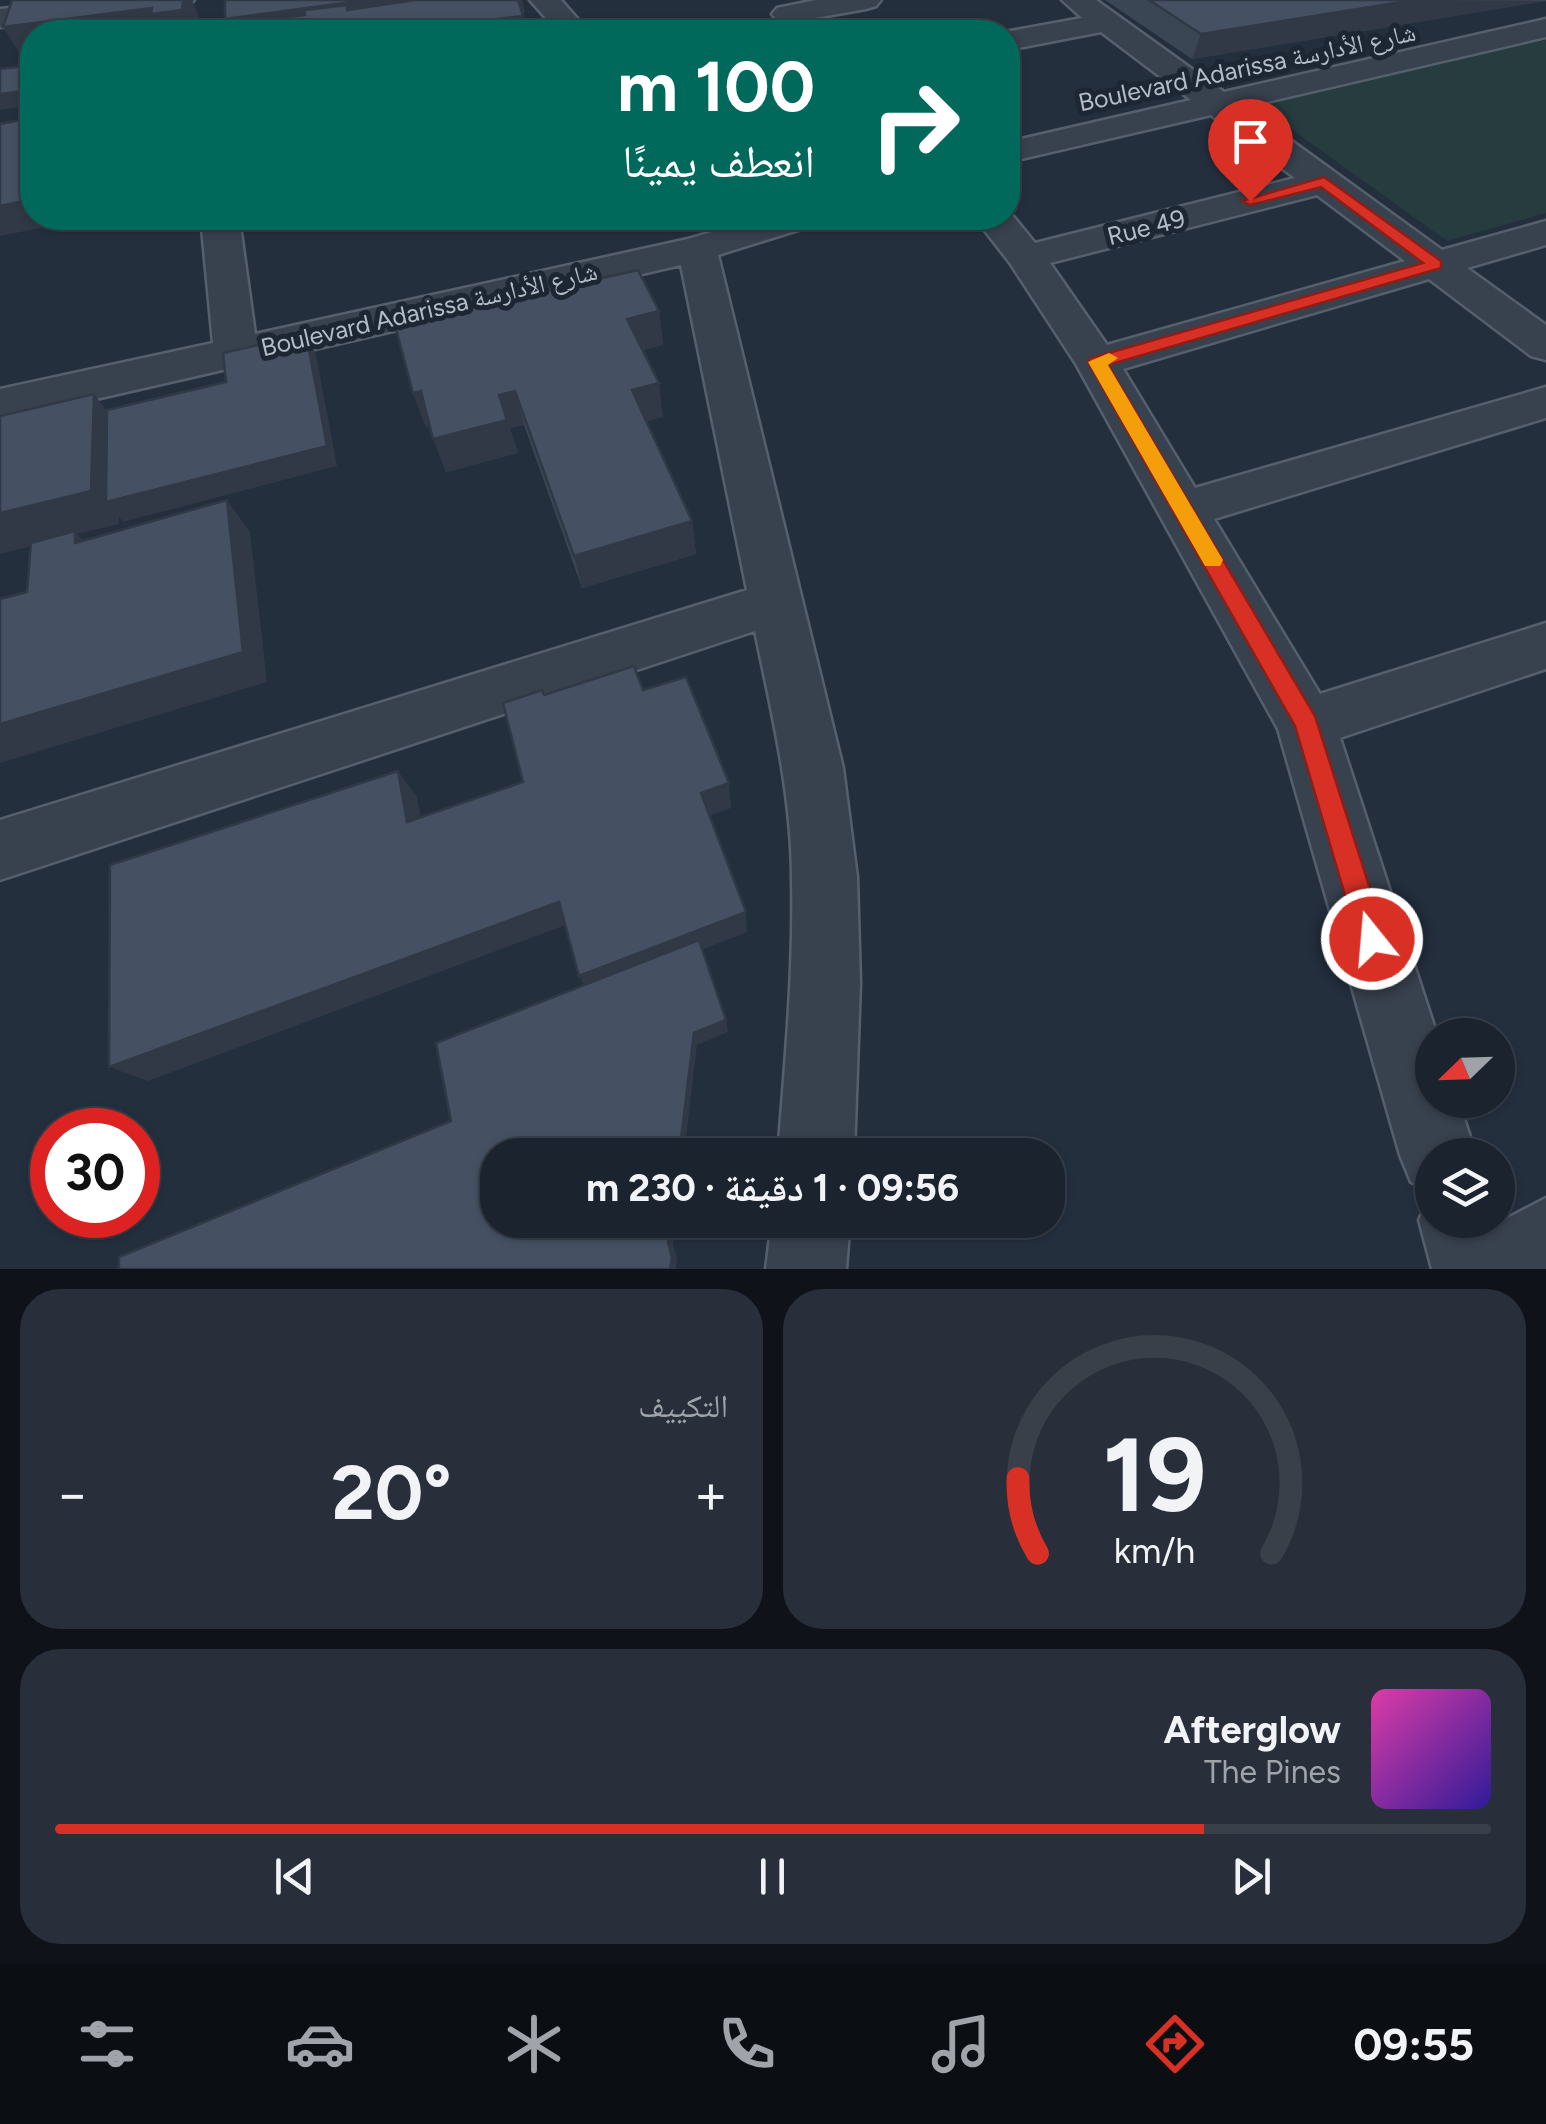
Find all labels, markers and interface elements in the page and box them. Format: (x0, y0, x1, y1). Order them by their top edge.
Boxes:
street label: Boulevard Adarissa شارع الأدارسة (1076, 17, 1419, 118)
text: 100 m (617, 44, 815, 129)
icon: right (850, 60, 980, 190)
pin (1208, 99, 1293, 202)
icon: arrive (1223, 114, 1278, 169)
text: انعطف يمينًا (622, 134, 815, 188)
street label: Rue 49 (1104, 203, 1188, 251)
street label: Boulevard Adarissa شارع الأدارسة (258, 256, 600, 363)
position arrow (1320, 887, 1424, 991)
north arrow (1415, 1018, 1515, 1118)
map controls (1415, 1018, 1515, 1238)
speed limit sign: 30 (30, 1108, 160, 1238)
button: layers (1415, 1138, 1515, 1238)
text: 09:56 · 1 دقيقة · 230 m (586, 1165, 959, 1211)
text: التكييف (638, 1387, 728, 1425)
text: 19 (1102, 1412, 1207, 1537)
text: 20° (331, 1448, 452, 1538)
text: − (55, 1461, 89, 1527)
text: + (694, 1461, 728, 1527)
text: km/h (1114, 1529, 1195, 1572)
text: Afterglow (1163, 1707, 1341, 1753)
text: The Pines (1204, 1753, 1341, 1791)
icon: previous (267, 1849, 322, 1904)
icon: pause (745, 1849, 800, 1904)
icon: next (1224, 1849, 1279, 1904)
icon: filters (72, 2009, 142, 2079)
icon: car (285, 2009, 355, 2079)
icon: climate (499, 2009, 569, 2079)
icon: phone (712, 2009, 782, 2079)
icon: music (926, 2009, 996, 2079)
icon: directions (1140, 2009, 1210, 2079)
text: 09:55 (1353, 2017, 1474, 2071)

